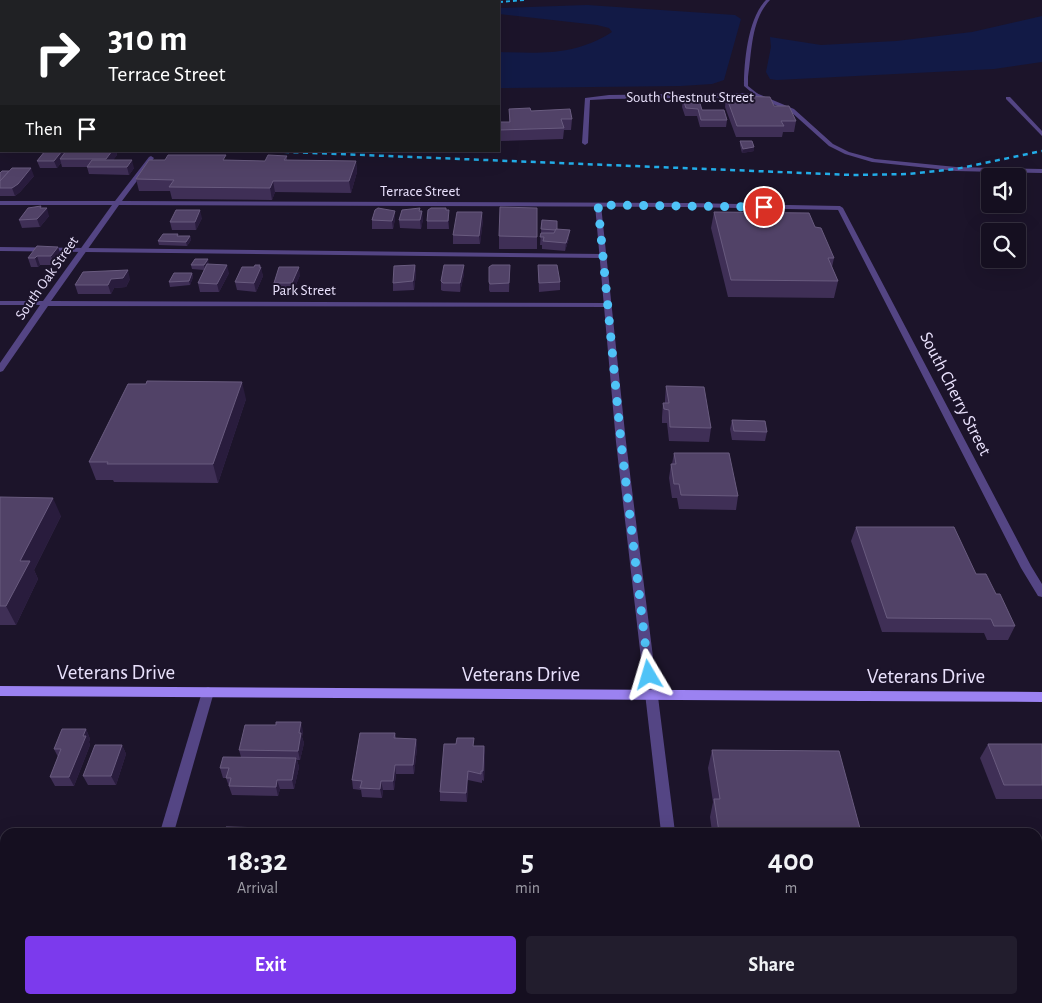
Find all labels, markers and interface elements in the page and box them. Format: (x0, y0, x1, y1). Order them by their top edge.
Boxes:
icon: right (25, 20, 90, 85)
text: 310 m (108, 22, 187, 57)
text: Terrace Street (108, 63, 226, 85)
street label: South Chestnut Street (626, 90, 754, 105)
icon: arrive (73, 115, 101, 143)
text: Then (25, 120, 63, 139)
map controls (981, 168, 1026, 268)
button: sound (981, 168, 1026, 213)
street label: Terrace Street (380, 184, 460, 199)
pin (743, 186, 785, 228)
icon: arrive (750, 193, 778, 221)
button: search (981, 223, 1026, 268)
street label: South Oak Street (13, 233, 81, 322)
street label: Park Street (272, 283, 336, 298)
street label: South Cherry Street (916, 329, 994, 459)
position arrow (622, 648, 674, 700)
street label: Veterans Drive (57, 662, 175, 683)
street label: Veterans Drive (462, 664, 580, 685)
street label: Veterans Drive (867, 666, 985, 687)
text: 18:32 (228, 846, 287, 876)
text: 5 (521, 846, 534, 876)
text: 400 (768, 846, 814, 876)
text: Arrival (237, 880, 278, 896)
text: min (515, 880, 540, 896)
text: m (785, 880, 797, 896)
button: Exit (25, 936, 516, 994)
button: Share (526, 936, 1017, 994)

